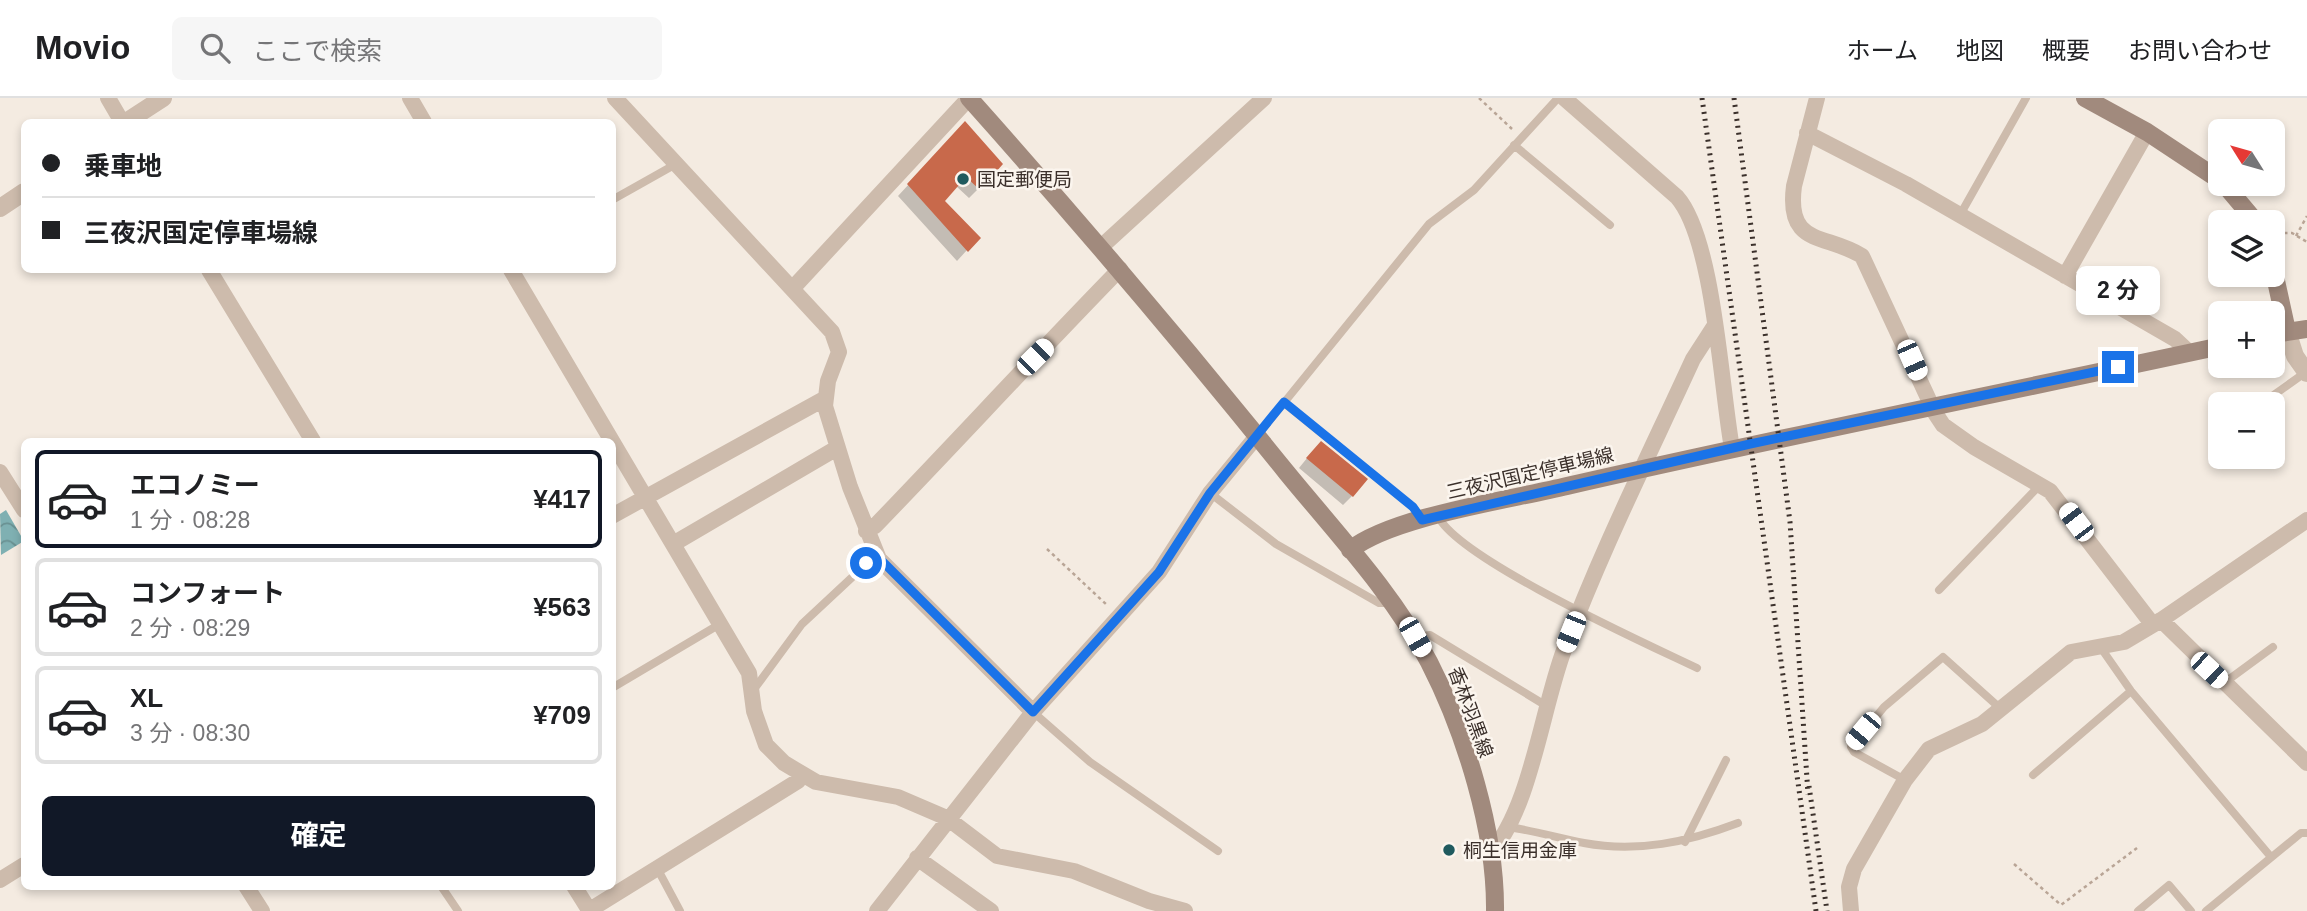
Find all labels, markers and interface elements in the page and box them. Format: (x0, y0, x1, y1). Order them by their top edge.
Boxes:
search box (172, 17, 662, 80)
text: Movio (35, 29, 130, 66)
icon: search (196, 29, 234, 67)
text: ここで検索 (252, 36, 382, 66)
text: ホーム (1847, 37, 1918, 64)
text: 地図 (1956, 37, 2004, 64)
text: 概要 (2042, 37, 2090, 64)
text: お問い合わせ (2128, 37, 2272, 64)
north arrow (2208, 119, 2286, 196)
map controls (2208, 119, 2285, 469)
text: 乗車地 (84, 151, 162, 181)
place label: 国定郵便局 (977, 169, 1072, 190)
marker: 国定郵便局 (955, 171, 971, 187)
button: layers (2208, 210, 2285, 287)
text: 三夜沢国定停車場線 (84, 218, 318, 248)
callout: 2 分 (2076, 266, 2160, 314)
text: 2 分 (2097, 277, 2139, 303)
button: + (2208, 301, 2285, 378)
car (1013, 335, 1058, 379)
car (1894, 337, 1931, 383)
route end (2102, 351, 2134, 383)
button: − (2208, 392, 2285, 469)
street label: 三夜沢国定停車場線 (1444, 444, 1616, 503)
icon: car (46, 468, 109, 531)
text: エコノミー (130, 470, 260, 500)
text: ¥417 (533, 484, 591, 514)
car (2055, 499, 2098, 545)
text: 1 分 · 08:28 (130, 507, 250, 533)
route start (850, 547, 882, 579)
icon: car (46, 576, 109, 639)
text: コンフォート (130, 578, 285, 608)
text: ¥563 (533, 592, 591, 622)
car (1554, 609, 1589, 655)
car (1396, 614, 1435, 660)
text: 2 分 · 08:29 (130, 615, 250, 641)
car (2187, 648, 2232, 692)
street label: 香林羽黒線 (1444, 664, 1497, 760)
text: XL (130, 683, 163, 713)
icon: car (46, 684, 109, 747)
text: ¥709 (533, 700, 591, 730)
car (1842, 708, 1885, 754)
text: 3 分 · 08:30 (130, 720, 250, 746)
button: 確定 (42, 796, 595, 876)
place label: 桐生信用金庫 (1463, 840, 1577, 861)
marker: 桐生信用金庫 (1441, 842, 1457, 858)

